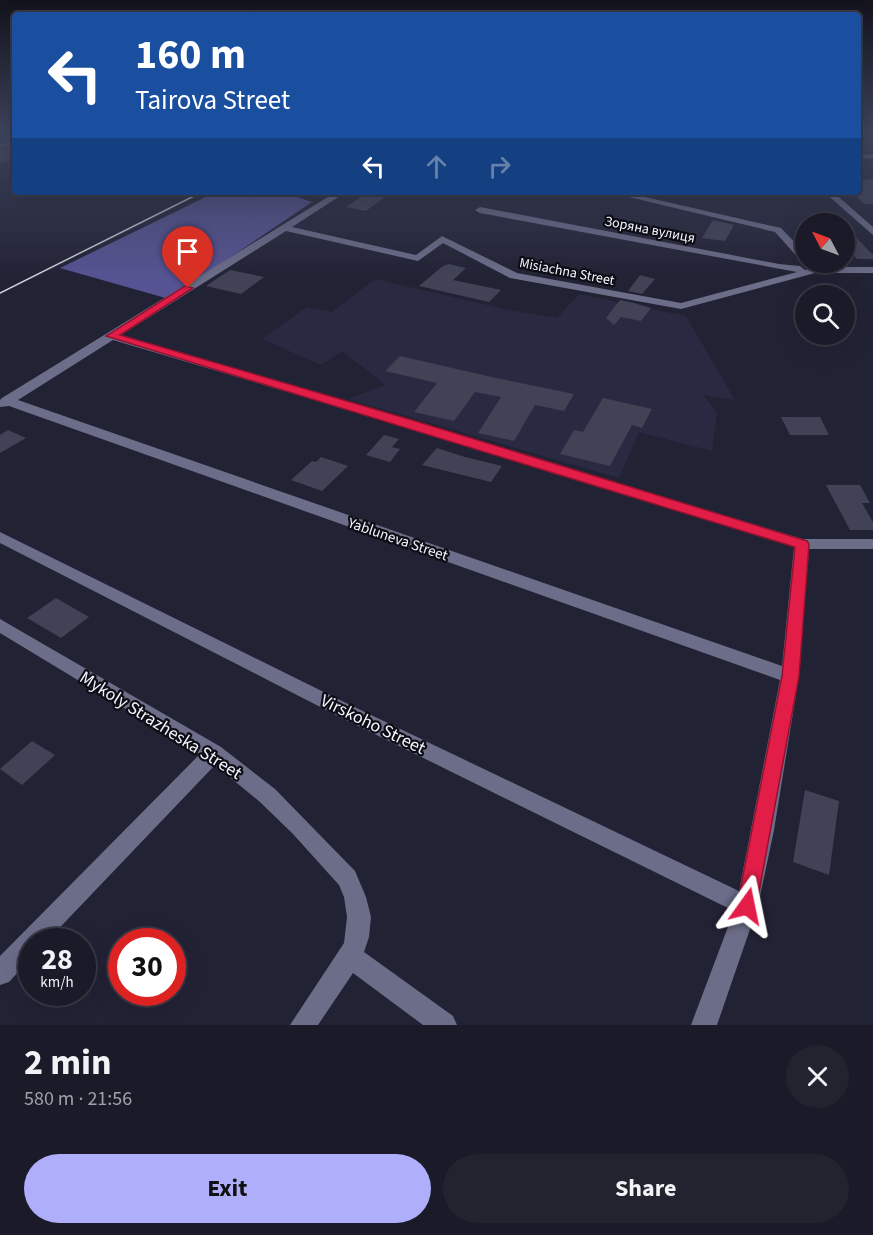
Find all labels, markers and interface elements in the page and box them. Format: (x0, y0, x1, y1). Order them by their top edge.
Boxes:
text: 160 m (135, 25, 246, 85)
icon: left (36, 36, 114, 114)
text: Tairova Street (135, 81, 290, 120)
icon: left (357, 150, 390, 183)
icon: ahead (420, 150, 453, 183)
icon: right (483, 150, 516, 183)
street label: Зоряна вулиця (603, 211, 697, 249)
north arrow (795, 213, 855, 273)
map controls (795, 213, 855, 345)
pin (162, 226, 213, 288)
icon: arrive (171, 235, 204, 268)
street label: Misiachna Street (517, 253, 616, 291)
button: search (795, 285, 855, 345)
street label: Yabluneva Street (344, 512, 451, 566)
street label: Mykoly Strazheska Street (75, 665, 247, 786)
street label: Virskoho Street (316, 688, 429, 761)
position arrow (715, 874, 779, 938)
speed limit sign: 30 (108, 928, 186, 1006)
text: 28 (41, 938, 73, 981)
text: km/h (40, 972, 74, 993)
text: 2 min (24, 1037, 112, 1088)
button: close (786, 1045, 849, 1108)
text: 580 m · 21:56 (24, 1085, 132, 1113)
button: Exit (24, 1154, 431, 1223)
button: Share (443, 1154, 849, 1223)

